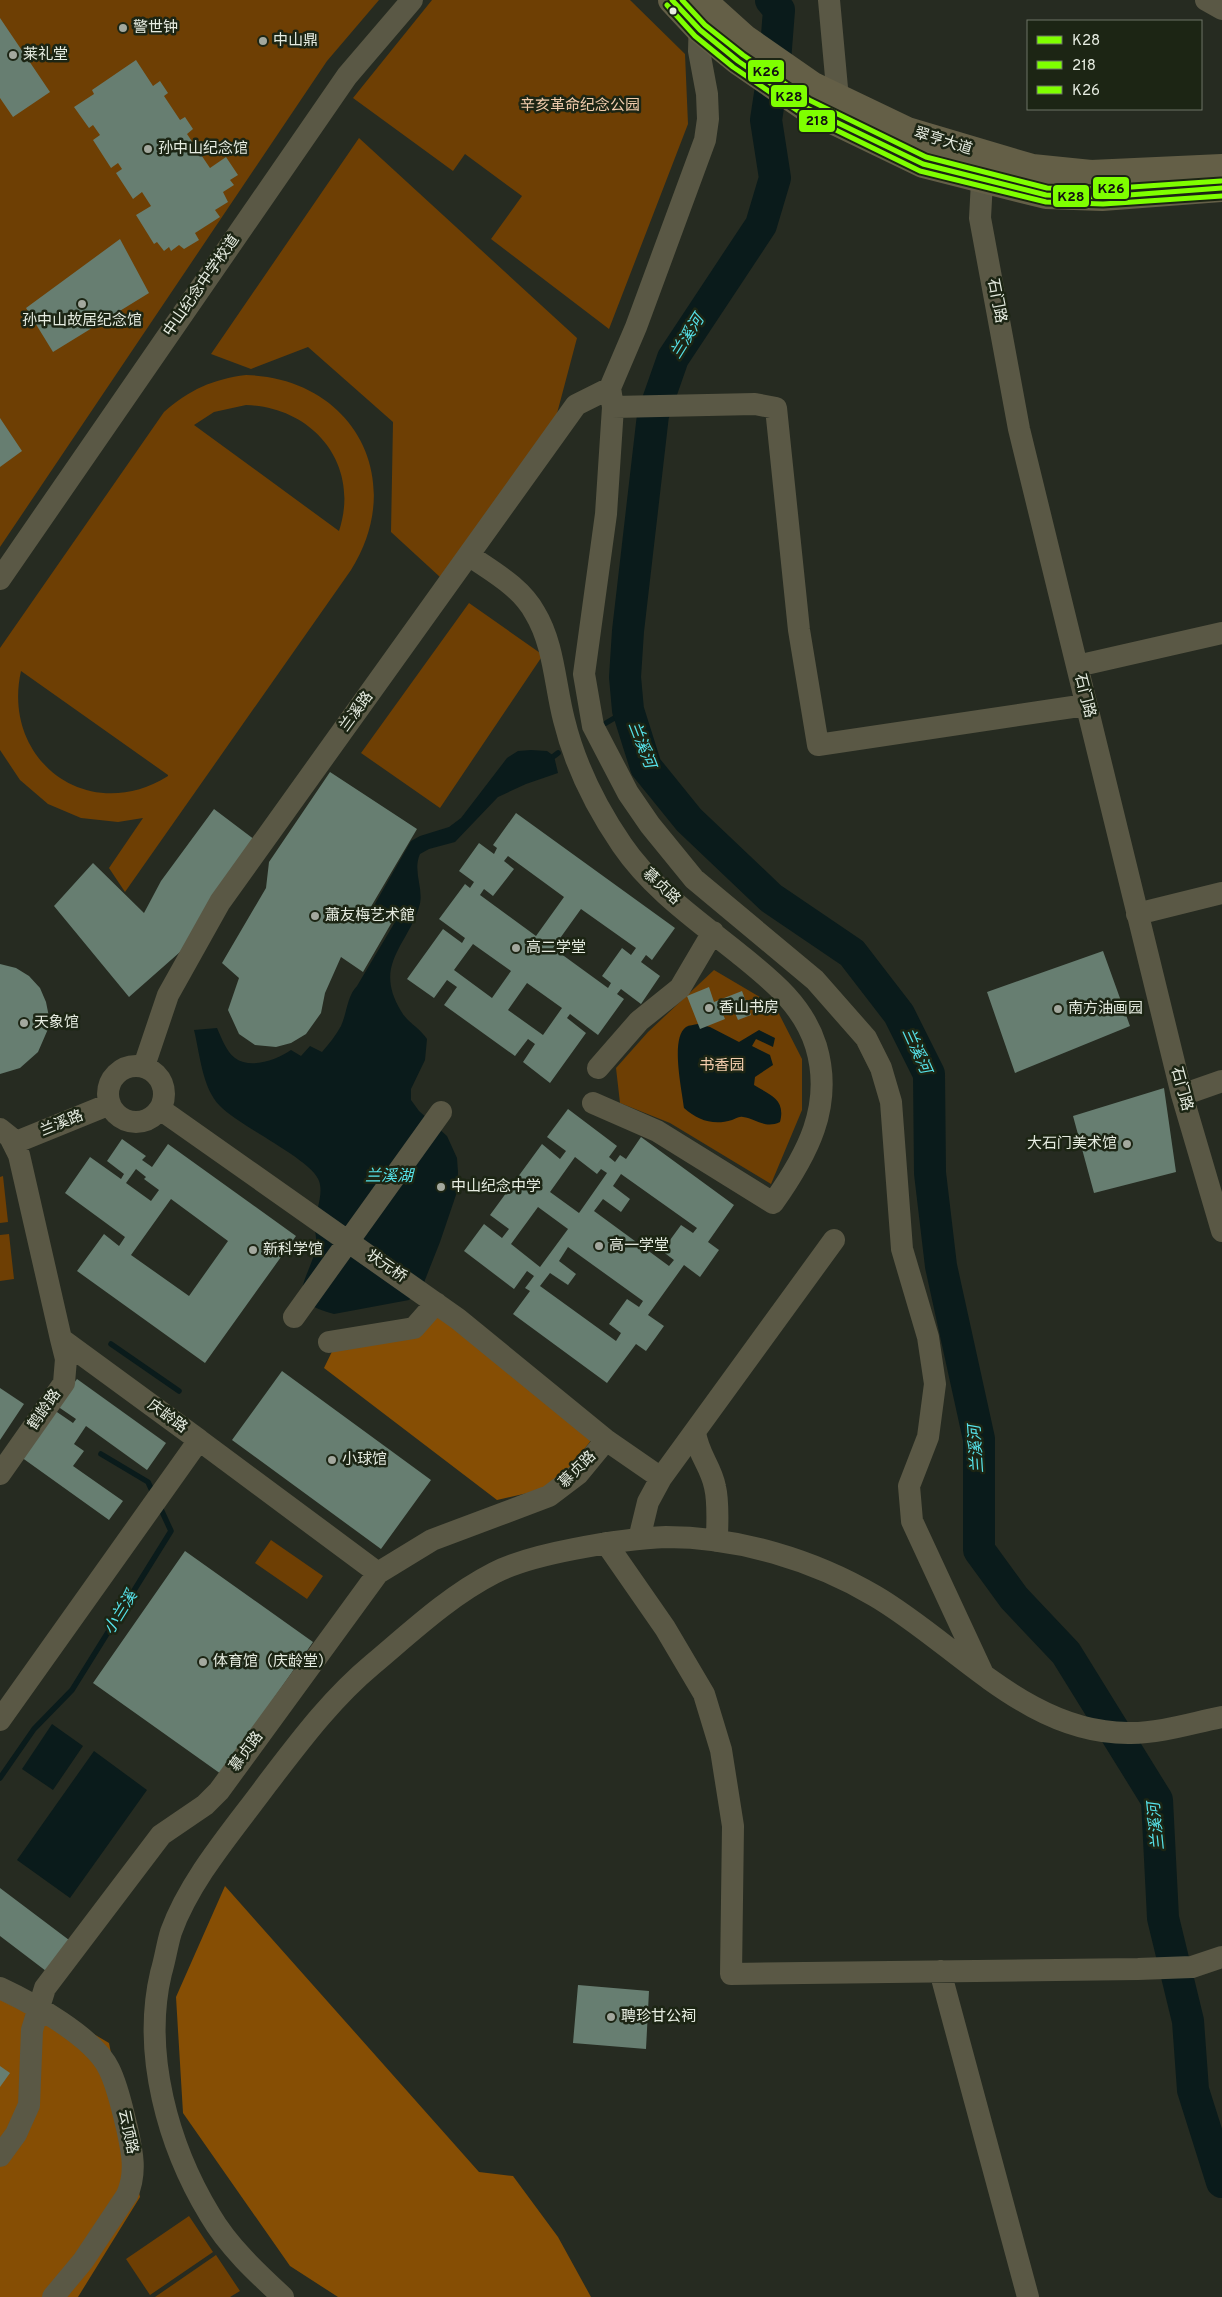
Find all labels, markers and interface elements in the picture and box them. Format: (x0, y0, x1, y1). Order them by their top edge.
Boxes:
unlabelled marker (668, 6, 678, 16)
place label: 警世钟 (133, 19, 178, 38)
legend (1027, 20, 1202, 110)
marker: 警世钟 (117, 22, 129, 34)
place label: 中山鼎 (273, 32, 318, 51)
text: K28 (1072, 32, 1100, 51)
marker: 中山鼎 (257, 35, 269, 47)
place label: 莱礼堂 (23, 45, 68, 65)
marker: 莱礼堂 (7, 49, 19, 61)
text: 218 (1072, 57, 1096, 76)
line badge: K26 (747, 59, 785, 83)
text: K26 (752, 64, 780, 81)
text: K26 (1072, 82, 1100, 101)
line badge: K28 (770, 84, 808, 108)
text: K28 (775, 89, 803, 106)
park label: 辛亥革命纪念公园 (520, 97, 640, 116)
line badge: 218 (798, 109, 836, 133)
text: 218 (806, 113, 828, 130)
street label: 翠亨大道 (912, 124, 974, 160)
place label: 孙中山纪念馆 (158, 140, 248, 159)
marker: 孙中山纪念馆 (142, 143, 154, 155)
line badge: K26 (1092, 176, 1130, 200)
text: K26 (1097, 181, 1125, 198)
line badge: K28 (1052, 184, 1090, 208)
text: K28 (1057, 189, 1085, 206)
street label: 中山纪念中学校道 (159, 231, 244, 341)
street label: 石门路 (982, 277, 1010, 325)
marker: 孙中山故居纪念馆 (76, 298, 88, 310)
water label: 兰溪河 (667, 309, 711, 363)
place label: 孙中山故居纪念馆 (22, 312, 142, 331)
street label: 石门路 (1069, 672, 1099, 720)
street label: 兰溪路 (336, 688, 378, 736)
water label: 兰溪河 (623, 719, 660, 774)
street label: 慕贞路 (638, 865, 684, 909)
place label: 蕭友梅艺术館 (325, 907, 415, 926)
marker: 蕭友梅艺术館 (309, 910, 321, 922)
place label: 高二学堂 (526, 939, 586, 958)
marker: 高二学堂 (510, 942, 522, 954)
place label: 香山书房 (719, 999, 779, 1018)
place label: 南方油画园 (1068, 1000, 1143, 1019)
marker: 香山书房 (703, 1002, 715, 1014)
marker: 南方油画园 (1052, 1003, 1064, 1015)
place label: 天象馆 (34, 1013, 79, 1033)
marker: 天象馆 (18, 1017, 30, 1029)
water label: 兰溪河 (897, 1025, 936, 1080)
park label: 书香园 (699, 1057, 745, 1076)
street label: 石门路 (1166, 1065, 1196, 1113)
street label: 兰溪路 (38, 1107, 86, 1141)
place label: 大石门美术馆 (1027, 1135, 1117, 1154)
marker: 大石门美术馆 (1121, 1138, 1133, 1150)
water label: 兰溪湖 (365, 1167, 416, 1187)
place label: 中山纪念中学 (451, 1178, 541, 1197)
marker: 中山纪念中学 (435, 1181, 447, 1193)
place label: 高一学堂 (609, 1237, 669, 1256)
marker: 高一学堂 (593, 1240, 605, 1252)
place label: 新科学馆 (263, 1241, 323, 1260)
marker: 新科学馆 (247, 1244, 259, 1256)
street label: 状元桥 (362, 1246, 411, 1287)
street label: 鹤龄路 (23, 1386, 66, 1434)
street label: 庆龄路 (143, 1395, 191, 1438)
water label: 兰溪河 (965, 1421, 989, 1474)
street label: 慕贞路 (555, 1447, 601, 1493)
place label: 小球馆 (342, 1451, 387, 1470)
marker: 小球馆 (326, 1454, 338, 1466)
water label: 小兰溪 (100, 1586, 143, 1639)
place label: 体育馆（庆龄堂） (213, 1652, 333, 1672)
marker: 体育馆（庆龄堂） (197, 1656, 209, 1668)
street label: 慕贞路 (226, 1728, 268, 1776)
water label: 兰溪河 (1144, 1798, 1169, 1851)
place label: 聘珍甘公祠 (621, 2007, 696, 2027)
marker: 聘珍甘公祠 (605, 2011, 617, 2023)
street label: 云顶路 (113, 2108, 141, 2156)

